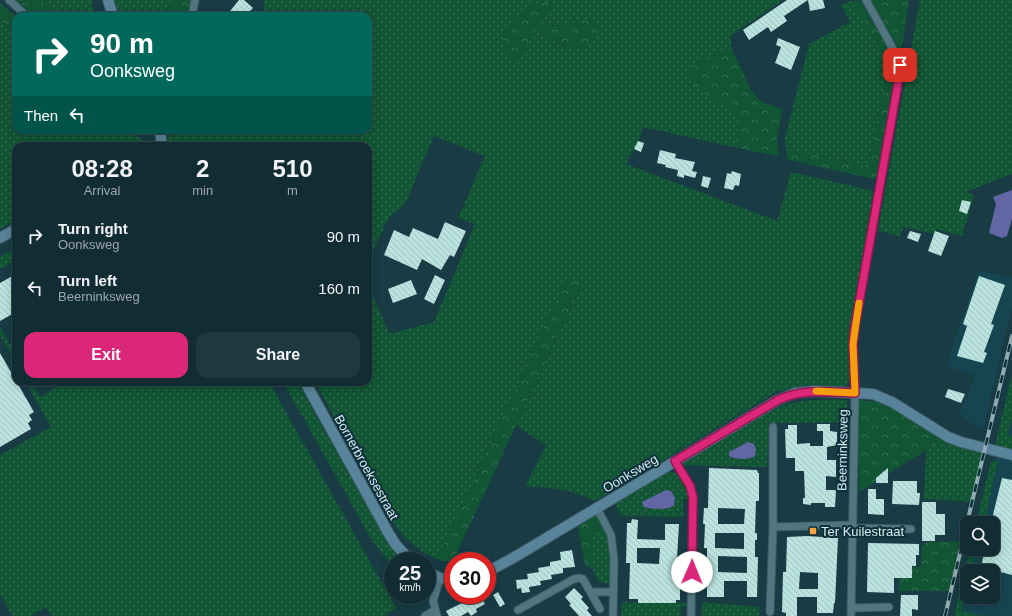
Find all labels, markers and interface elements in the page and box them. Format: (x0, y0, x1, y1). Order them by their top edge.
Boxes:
icon: right (24, 28, 76, 80)
text: 90 m (90, 28, 154, 59)
pin (883, 48, 917, 82)
icon: arrive (889, 54, 911, 76)
text: Oonksweg (90, 61, 175, 81)
icon: left (66, 104, 88, 126)
text: Then (24, 107, 58, 124)
text: 08:28 (71, 155, 133, 182)
text: 2 (196, 155, 209, 182)
text: 510 (273, 155, 313, 182)
text: Arrival (84, 183, 121, 198)
text: min (192, 183, 213, 198)
text: m (287, 183, 298, 198)
text: Turn right (58, 220, 128, 237)
icon: right (24, 225, 46, 247)
text: 90 m (327, 228, 360, 245)
text: Oonksweg (58, 237, 119, 252)
text: Turn left (58, 272, 117, 289)
icon: left (24, 277, 46, 299)
text: 160 m (318, 280, 360, 297)
text: Beerninksweg (58, 289, 140, 304)
button: Exit (24, 332, 188, 378)
button: Share (196, 332, 360, 378)
street label: Beerninksweg (834, 409, 851, 491)
street label: Bornerbroeksestraat (331, 412, 402, 523)
street label: Oonksweg (600, 451, 660, 496)
map controls (960, 516, 1000, 604)
button: search (960, 516, 1000, 556)
place label: Ter Kuilestraat (821, 524, 904, 539)
marker: Ter Kuilestraat (808, 526, 818, 536)
position arrow (671, 551, 713, 593)
speed limit sign: 30 (444, 552, 496, 604)
text: 25 (399, 562, 421, 584)
button: layers (960, 564, 1000, 604)
text: km/h (399, 582, 421, 593)

